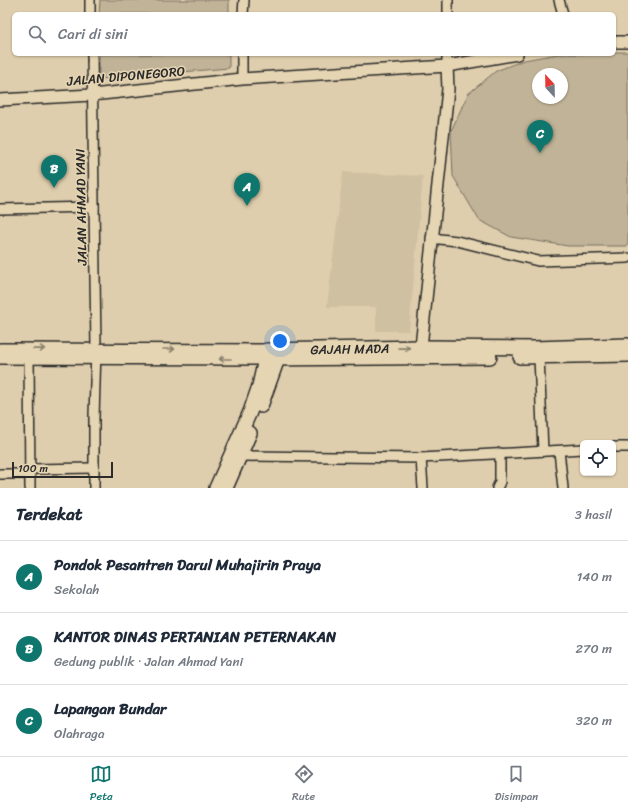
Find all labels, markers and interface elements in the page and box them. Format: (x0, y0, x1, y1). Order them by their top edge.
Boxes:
search box (12, 12, 616, 56)
text: Cari di sini (58, 21, 128, 47)
icon: search (26, 23, 48, 45)
street label: JALAN DIPONEGORO (65, 59, 186, 93)
north arrow (532, 68, 568, 104)
pin: C (527, 120, 553, 153)
street label: JALAN AHMAD YANI (68, 148, 94, 267)
pin: B (41, 155, 67, 188)
pin: A (234, 173, 260, 206)
your location (270, 331, 290, 351)
street label: GAJAH MADA (310, 337, 390, 361)
one-way arrow (397, 344, 410, 352)
one-way arrow (32, 345, 45, 352)
one-way arrow (162, 345, 175, 353)
one-way arrow (219, 355, 232, 363)
map controls (580, 440, 616, 476)
button: locate (580, 440, 616, 476)
text: 100 m (18, 459, 48, 478)
scale bar (12, 460, 113, 479)
text: Terdekat (16, 499, 82, 529)
text: 3 hasil (575, 503, 612, 526)
text: Pondok Pesantren Darul Muhajirin Praya (54, 552, 321, 578)
text: A (25, 565, 33, 588)
text: 140 m (577, 565, 612, 588)
text: Sekolah (54, 578, 99, 601)
text: KANTOR DINAS PERTANIAN PETERNAKAN (54, 624, 336, 650)
text: B (25, 637, 33, 660)
text: 270 m (575, 637, 612, 660)
text: Gedung publik · Jalan Ahmad Yani (54, 650, 243, 673)
text: Lapangan Bundar (54, 696, 166, 722)
text: C (25, 709, 33, 732)
text: 320 m (576, 709, 612, 732)
text: Olahraga (54, 722, 104, 745)
tab: Peta (90, 763, 112, 806)
tab: Rute (292, 763, 315, 806)
tab: Disimpan (495, 763, 538, 806)

